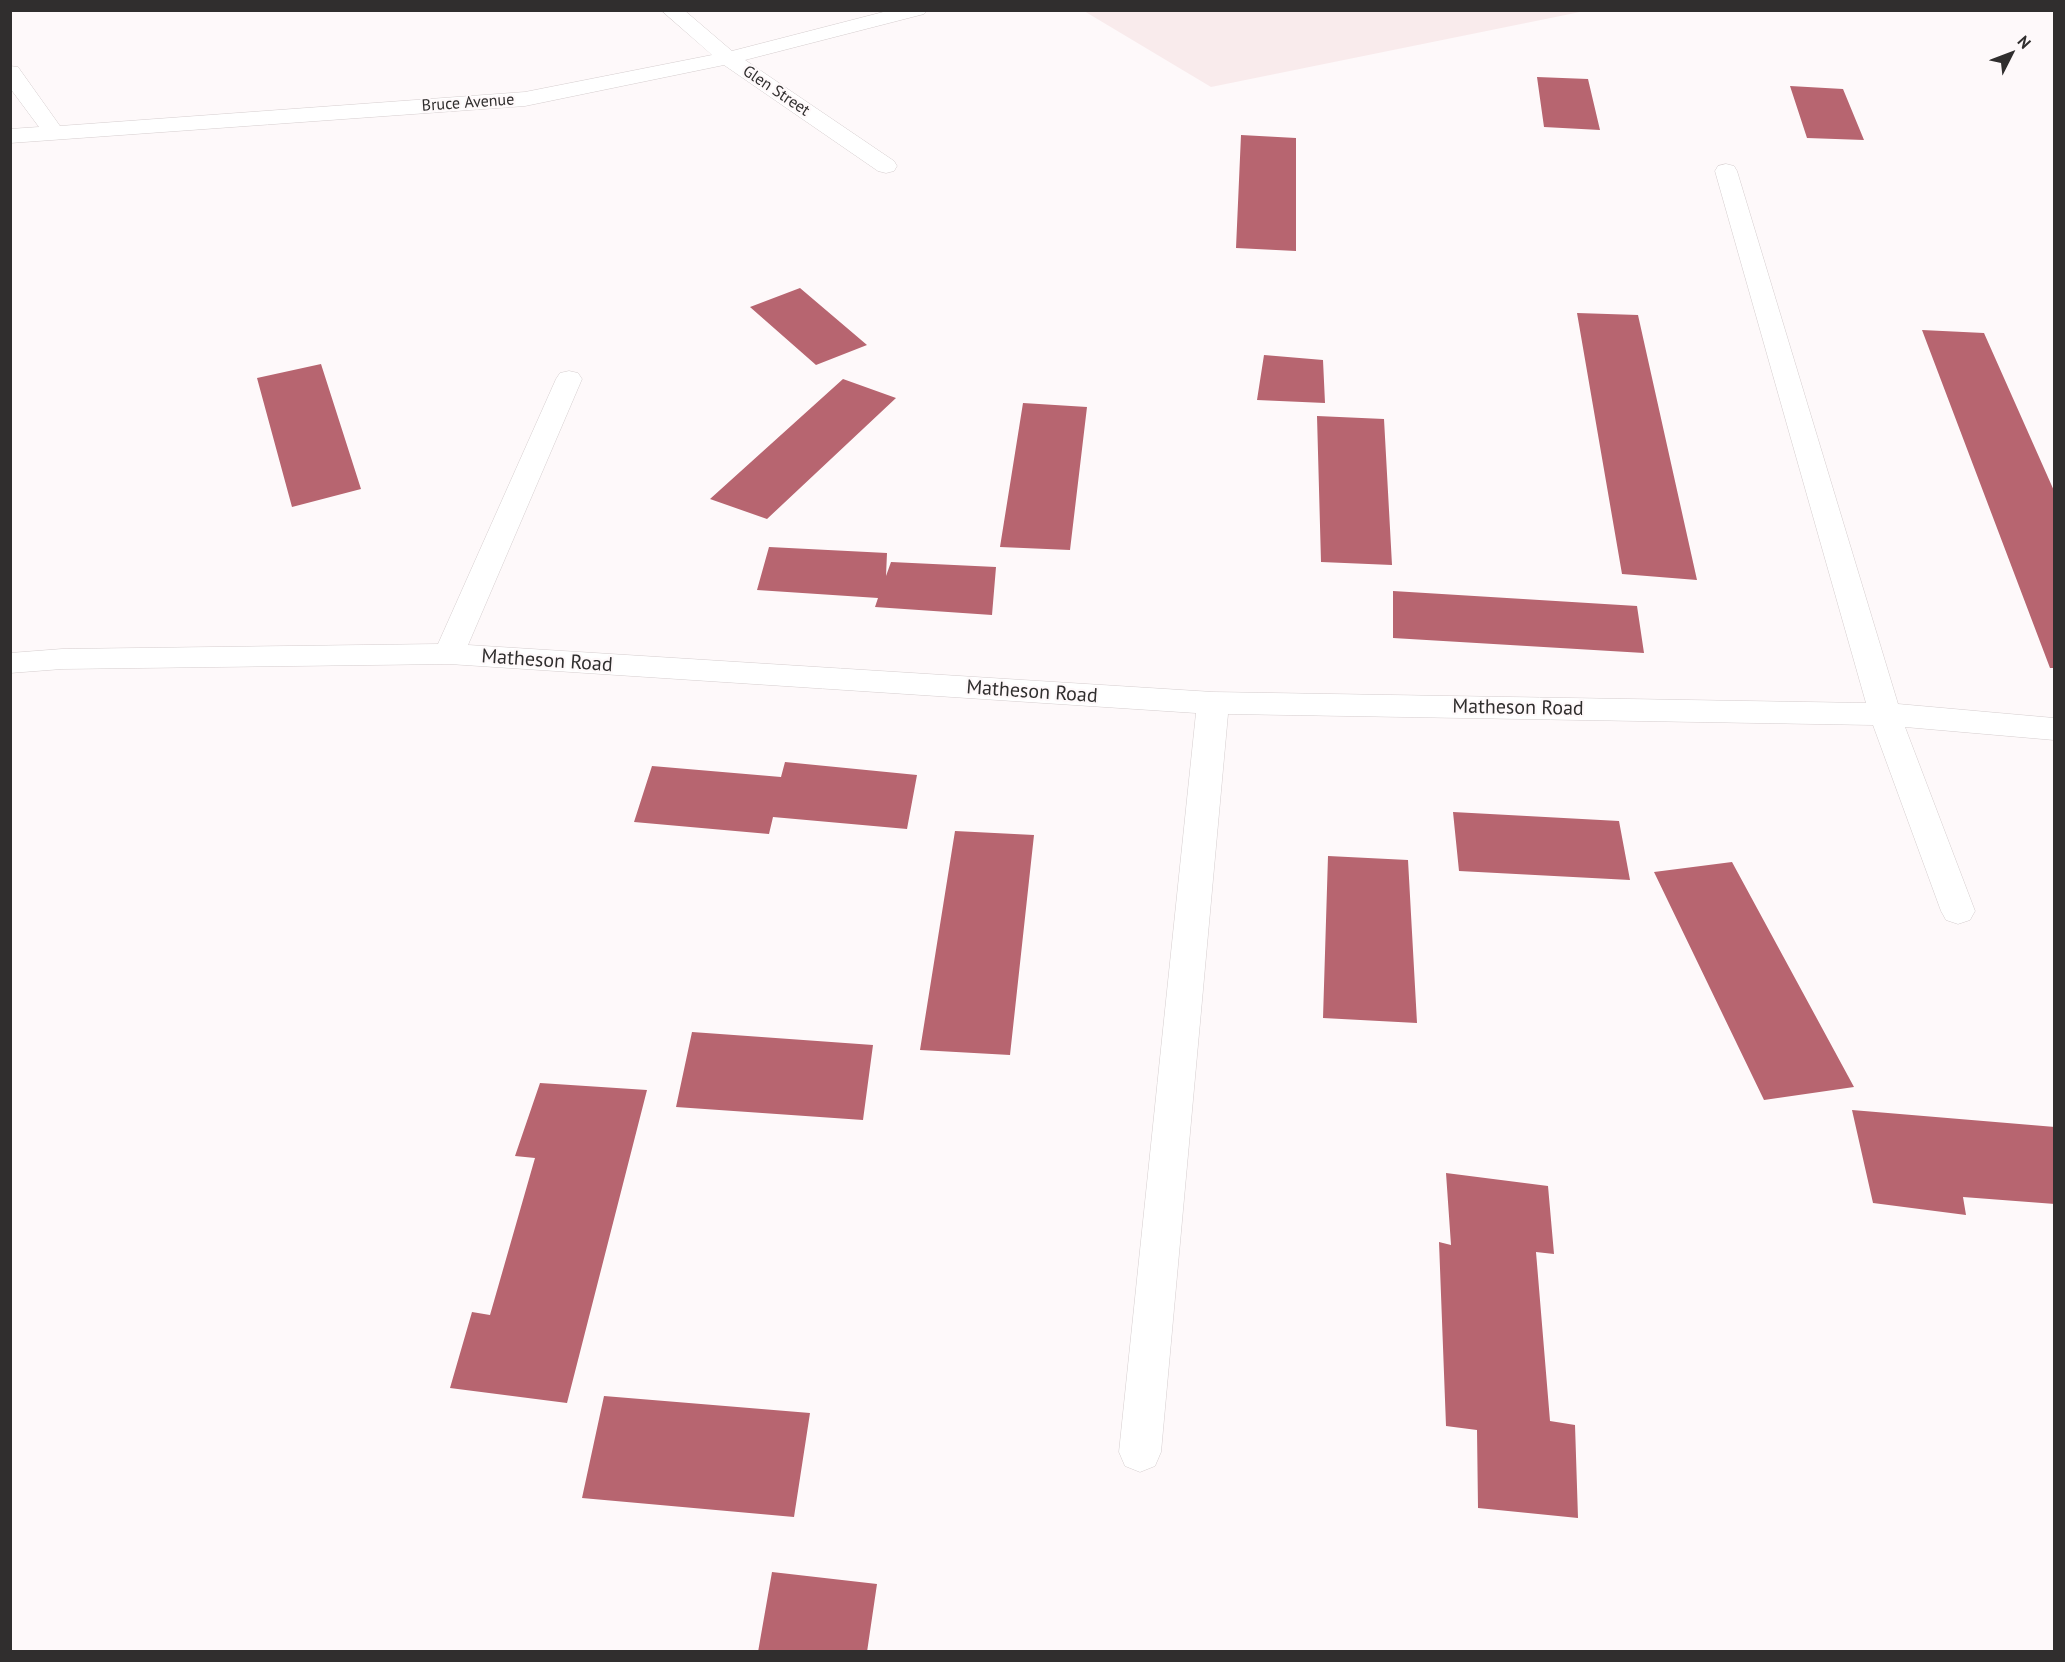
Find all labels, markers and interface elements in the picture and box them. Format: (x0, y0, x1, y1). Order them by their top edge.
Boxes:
north arrow (1981, 24, 2041, 84)
text: N (2013, 31, 2035, 53)
street label: Glen Street (739, 62, 813, 120)
street label: Bruce Avenue (421, 90, 515, 116)
street label: Matheson Road (481, 644, 613, 678)
street label: Matheson Road (966, 675, 1098, 709)
street label: Matheson Road (1452, 695, 1584, 721)

